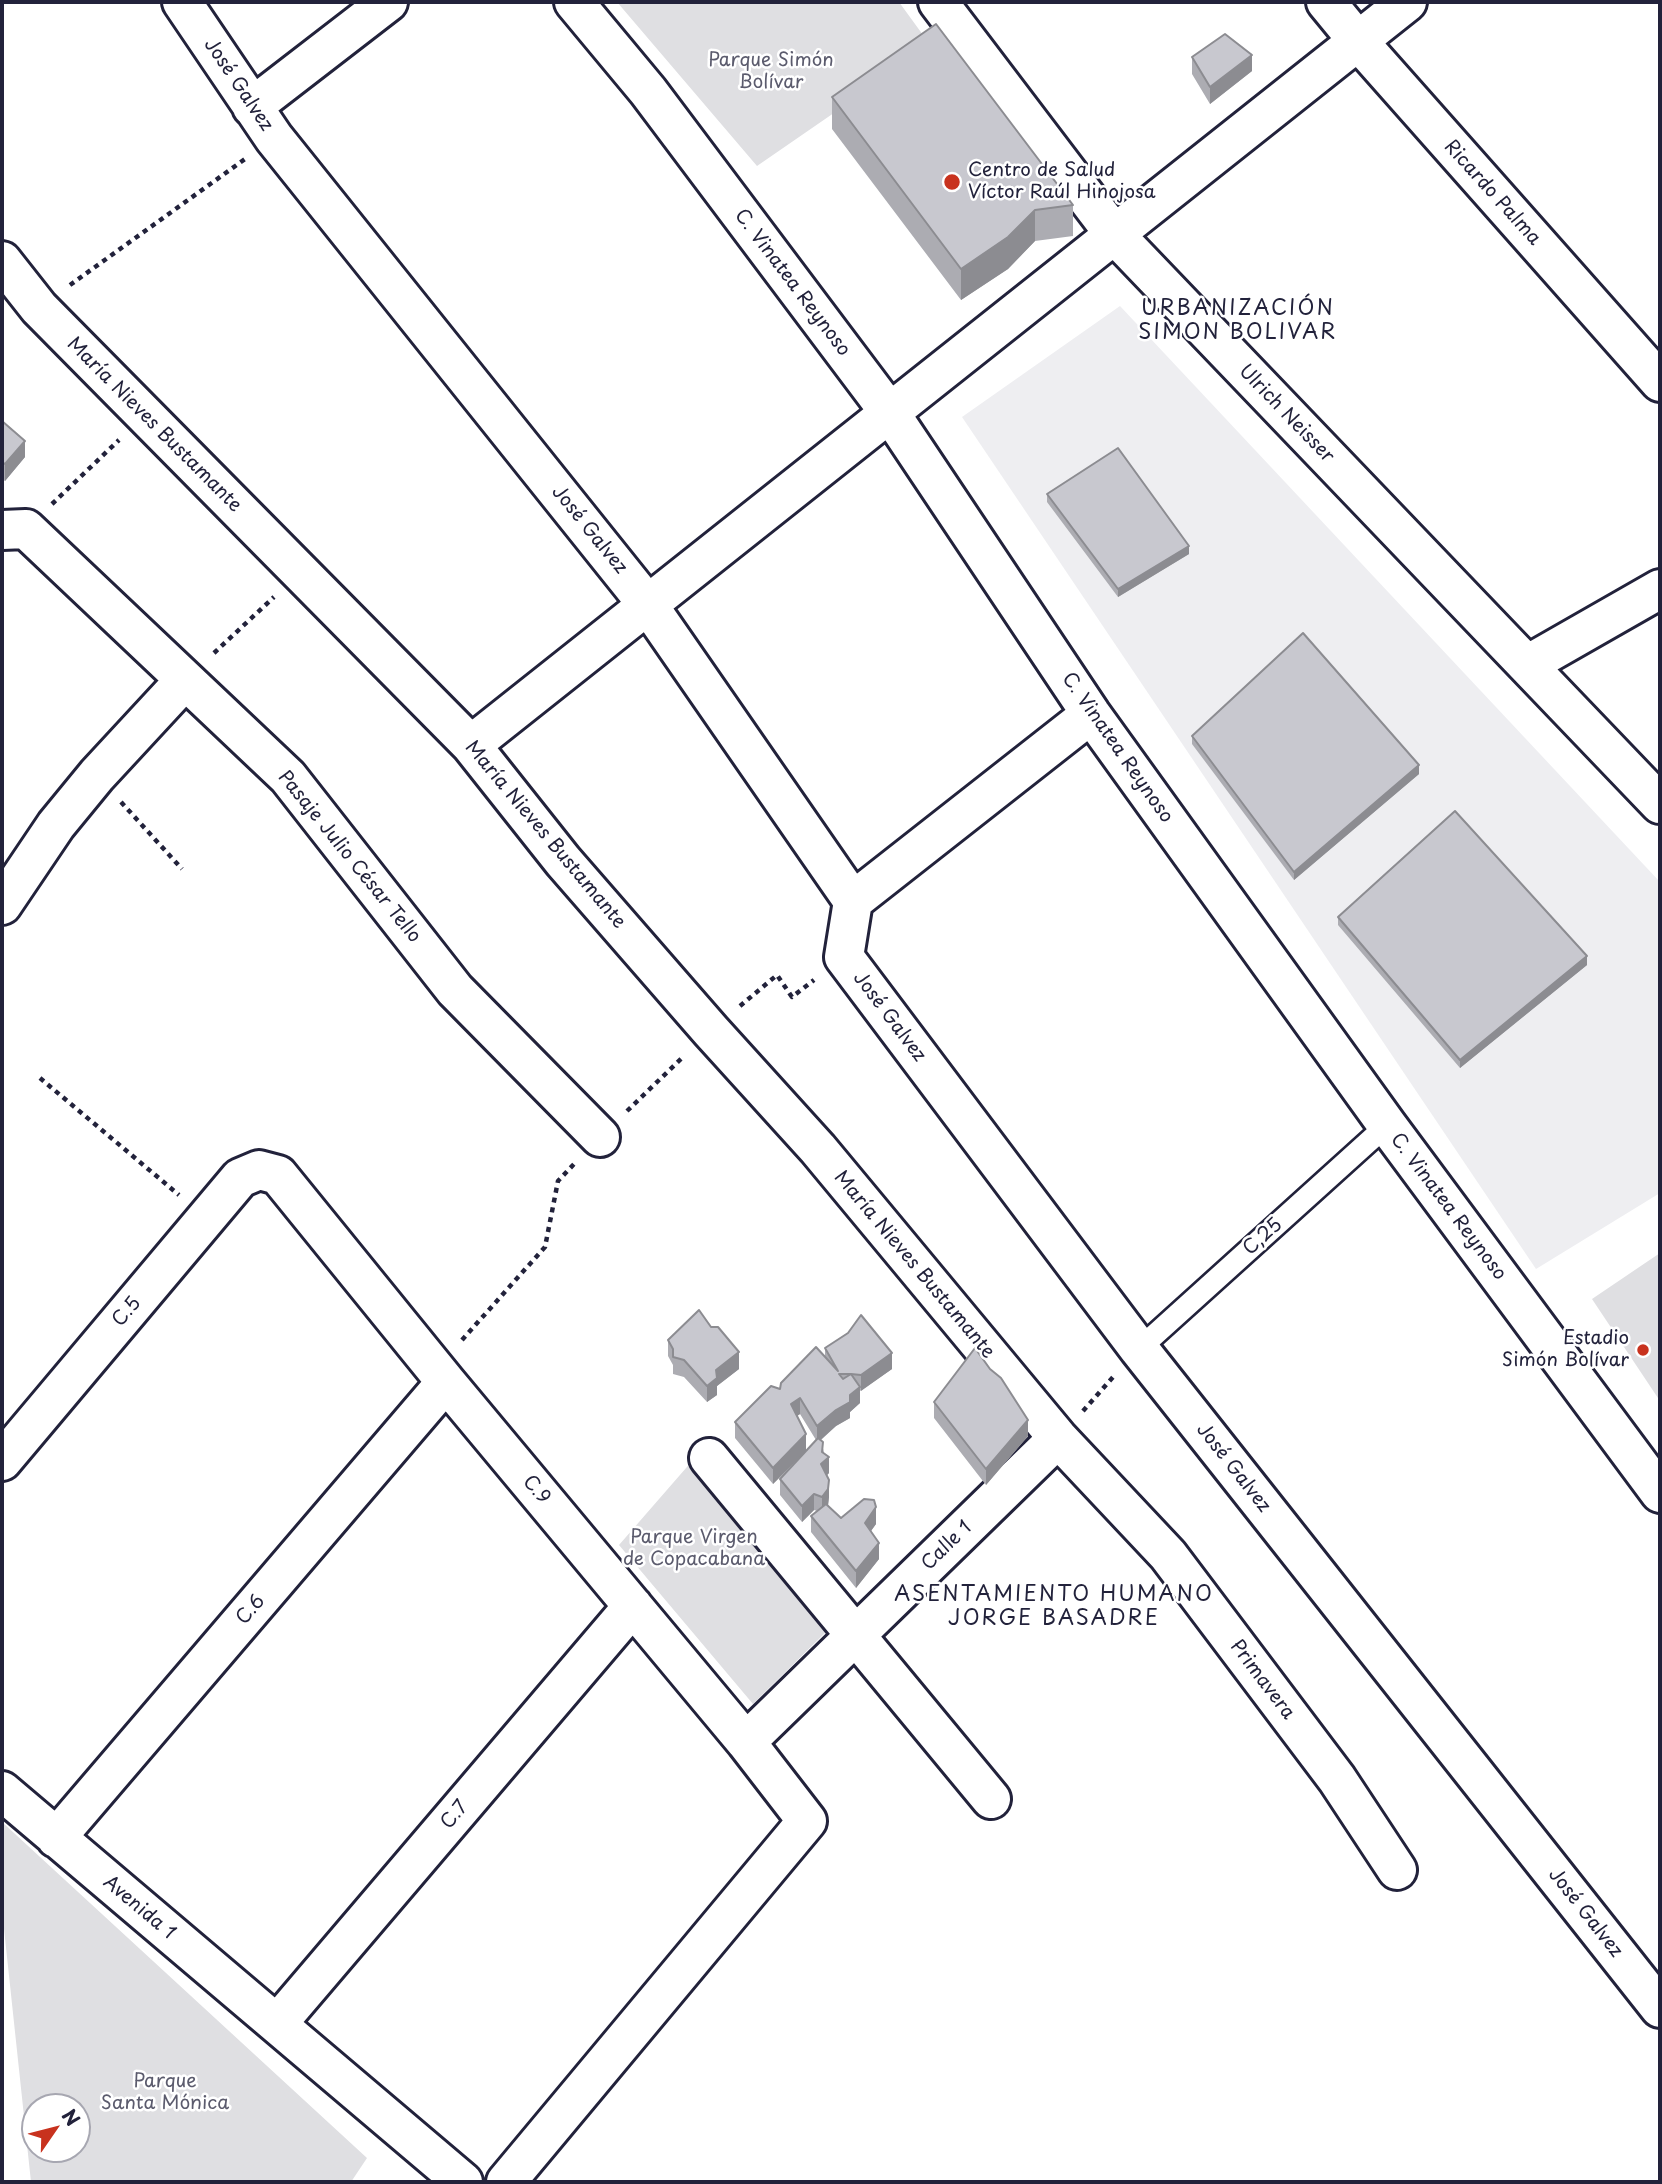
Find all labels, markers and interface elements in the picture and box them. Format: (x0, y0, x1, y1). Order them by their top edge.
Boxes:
street label: José Galvez (199, 34, 277, 136)
park label: Parque Simón Bolívar (708, 50, 834, 94)
street label: Ricardo Palma (1439, 136, 1545, 250)
place label: Centro de Salud Víctor Raúl Hinojosa (968, 160, 1156, 204)
marker: Centro de Salud Víctor Raúl Hinojosa (942, 172, 962, 192)
street label: C. Vinatea Reynoso (729, 205, 855, 361)
district label: URBANIZACIÓN SIMON BOLIVAR (1141, 296, 1335, 346)
street label: María Nieves Bustamante (62, 333, 246, 517)
street label: Ulrich Neisser (1233, 360, 1339, 468)
street label: José Galvez (547, 481, 631, 579)
street label: C. Vinatea Reynoso (1057, 669, 1177, 827)
street label: María Nieves Bustamante (460, 737, 630, 933)
street label: Pasaje Julio César Tello (273, 767, 425, 947)
street label: José Galvez (848, 967, 930, 1067)
street label: C. Vinatea Reynoso (1385, 1129, 1511, 1285)
street label: María Nieves Bustamante (829, 1167, 999, 1363)
street label: C,25 (1239, 1214, 1287, 1260)
street label: C.5 (108, 1292, 146, 1332)
place label: Estadio Simón Bolívar (1502, 1328, 1629, 1372)
marker: Estadio Simón Bolívar (1635, 1342, 1651, 1358)
street label: José Galvez (1191, 1419, 1275, 1517)
street label: C.9 (517, 1471, 555, 1509)
street label: Calle 1 (917, 1517, 977, 1575)
park label: Parque Virgen de Copacabana (623, 1527, 765, 1571)
district label: ASENTAMIENTO HUMANO JORGE BASADRE (896, 1582, 1212, 1632)
street label: C.6 (232, 1590, 270, 1630)
street label: Primavera (1225, 1636, 1299, 1724)
street label: C.7 (436, 1796, 474, 1834)
street label: José Galvez (1543, 1864, 1627, 1962)
street label: Avenida 1 (98, 1871, 180, 1945)
park label: Parque Santa Mónica (101, 2071, 229, 2115)
north arrow (21, 2093, 91, 2163)
text: N (56, 2103, 87, 2131)

